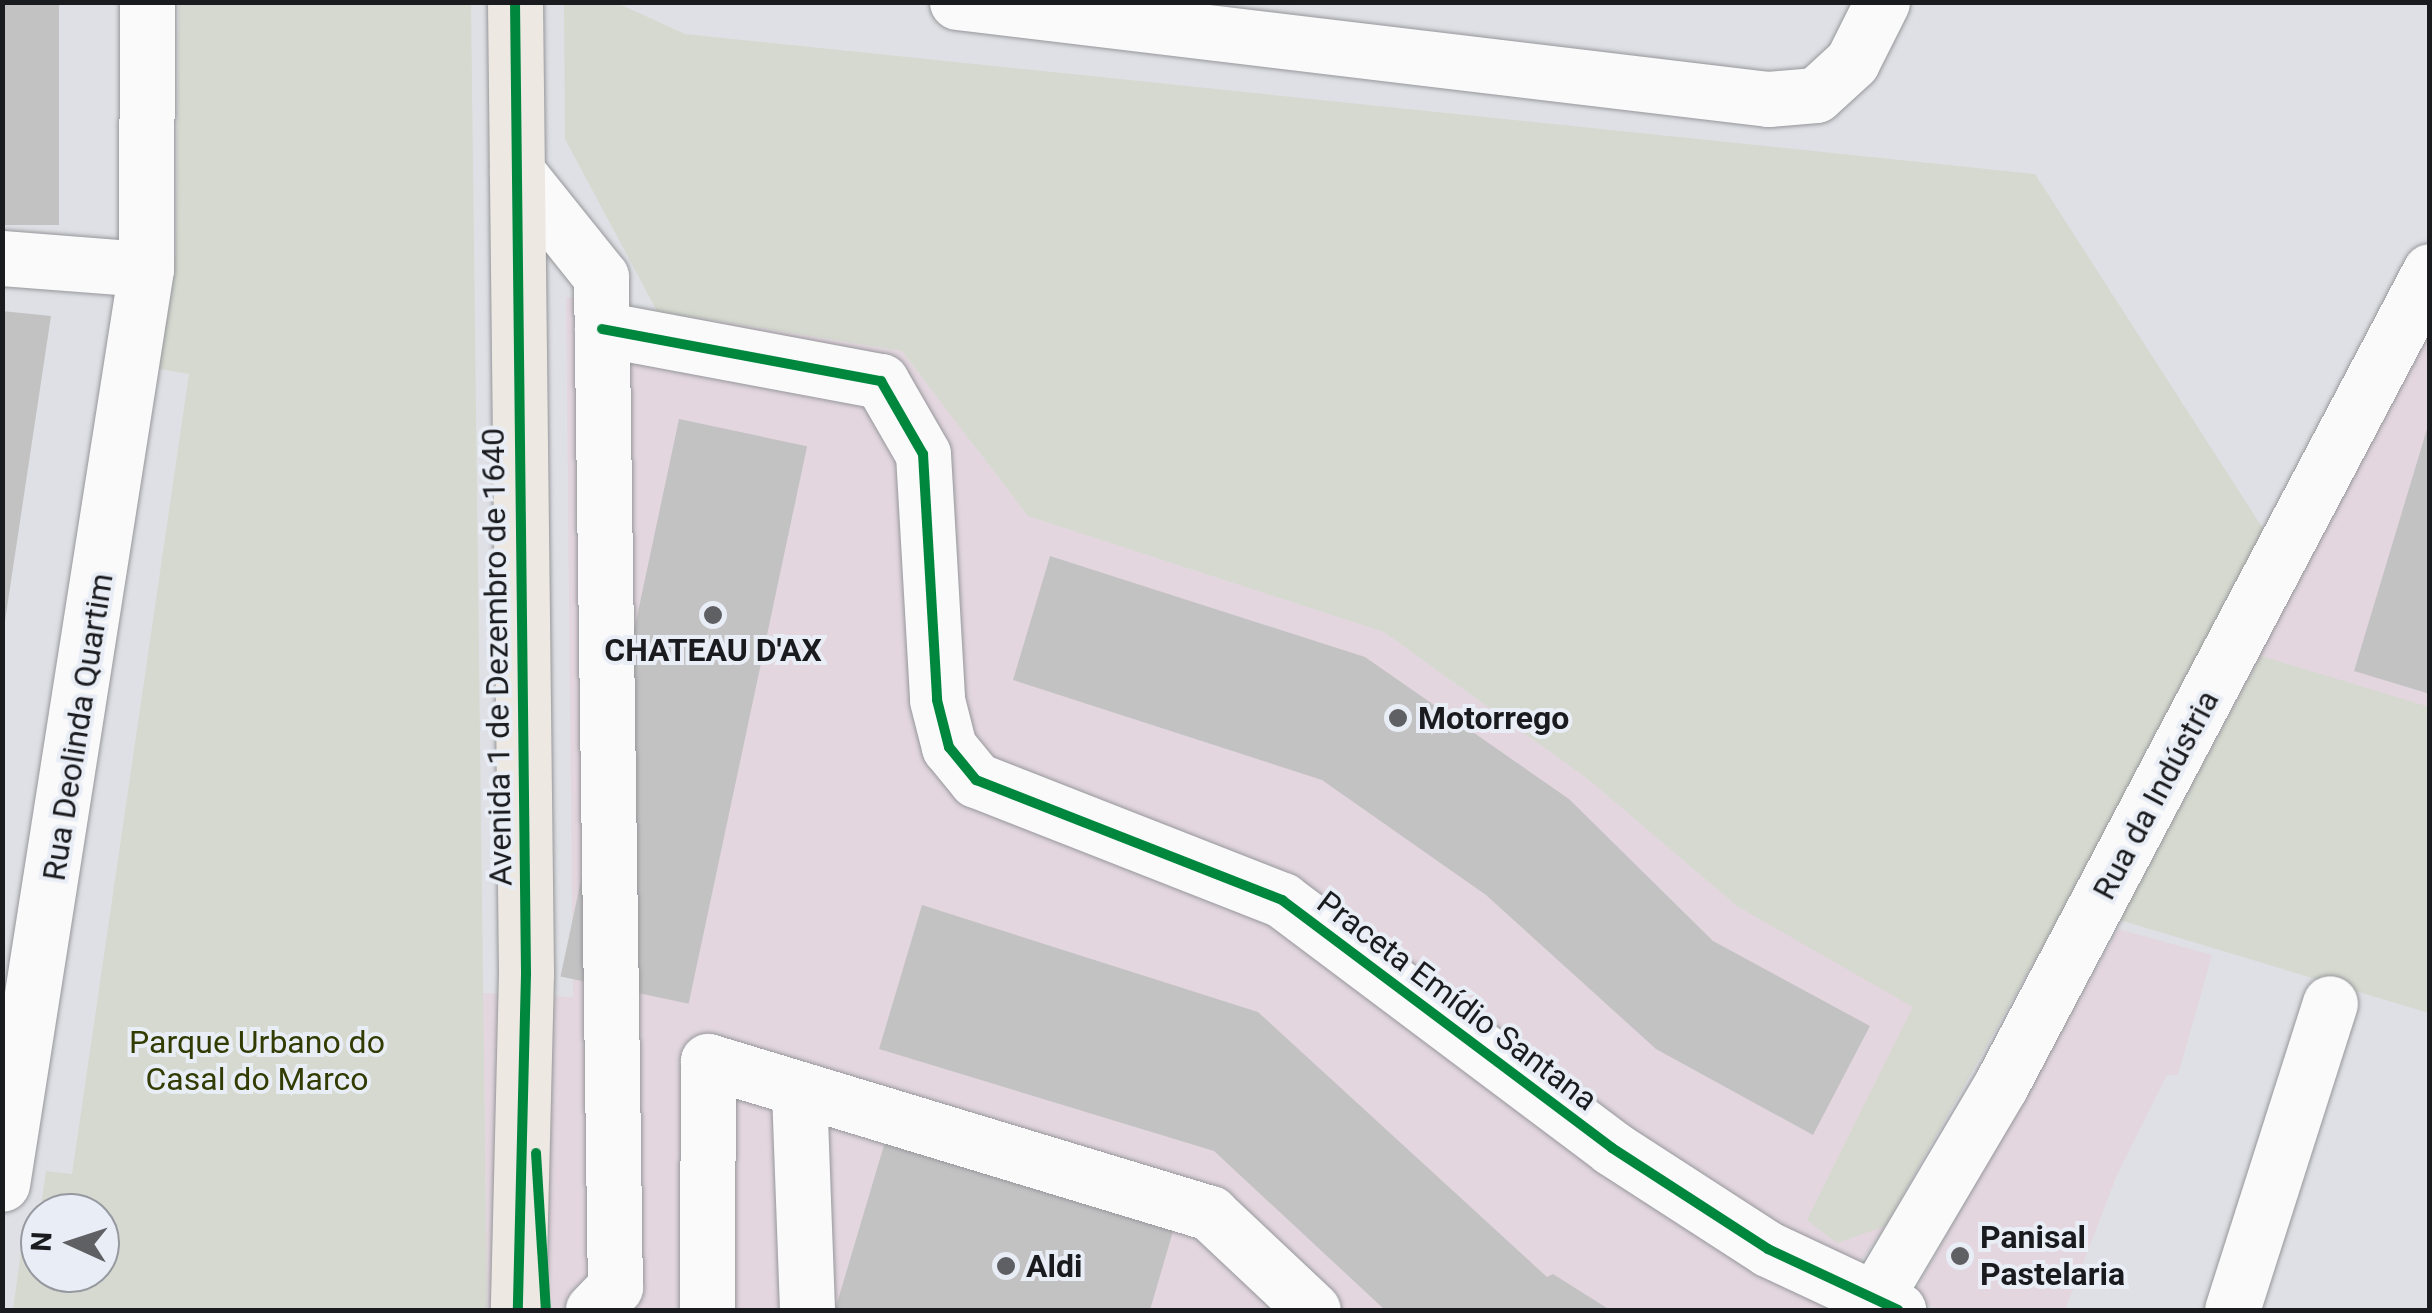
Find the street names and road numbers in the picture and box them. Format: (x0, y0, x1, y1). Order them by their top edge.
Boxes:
street label: Avenida 1 de Dezembro de 1640 (474, 428, 520, 886)
street label: Rua Deolinda Quartim (35, 571, 121, 883)
street label: Rua da Indústria (2085, 684, 2227, 906)
street label: Praceta Emídio Santana (1309, 883, 1605, 1119)

